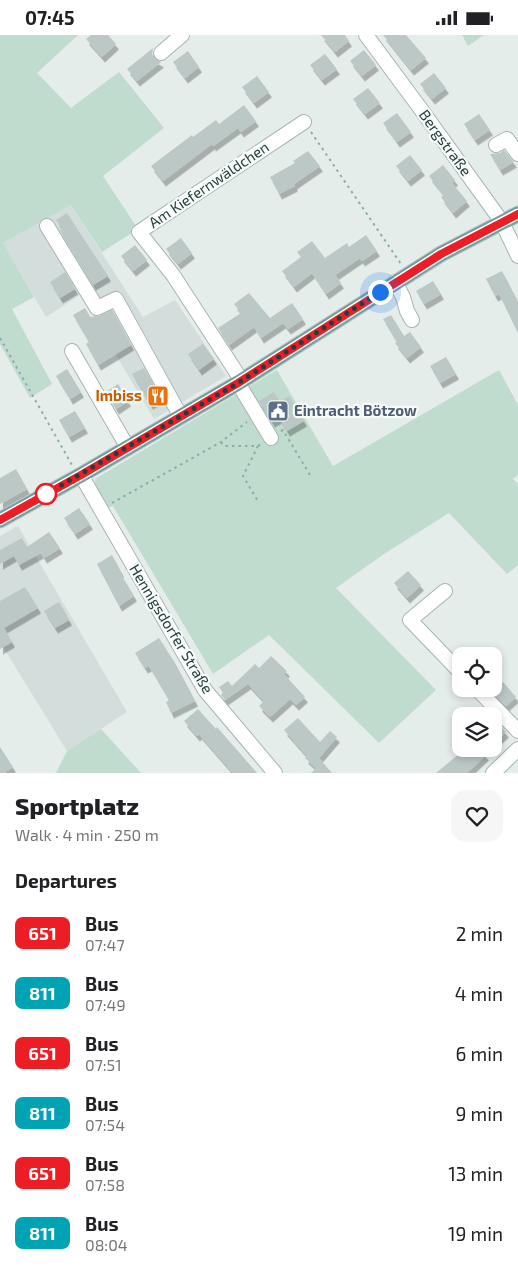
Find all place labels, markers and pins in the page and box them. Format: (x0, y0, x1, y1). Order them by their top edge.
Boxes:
restaurant icon: Imbiss (146, 384, 170, 408)
place label: Imbiss (95, 386, 142, 404)
public building icon: Eintracht Bötzow (266, 399, 290, 423)
place label: Eintracht Bötzow (294, 401, 417, 419)
unlabelled marker (35, 483, 57, 505)

